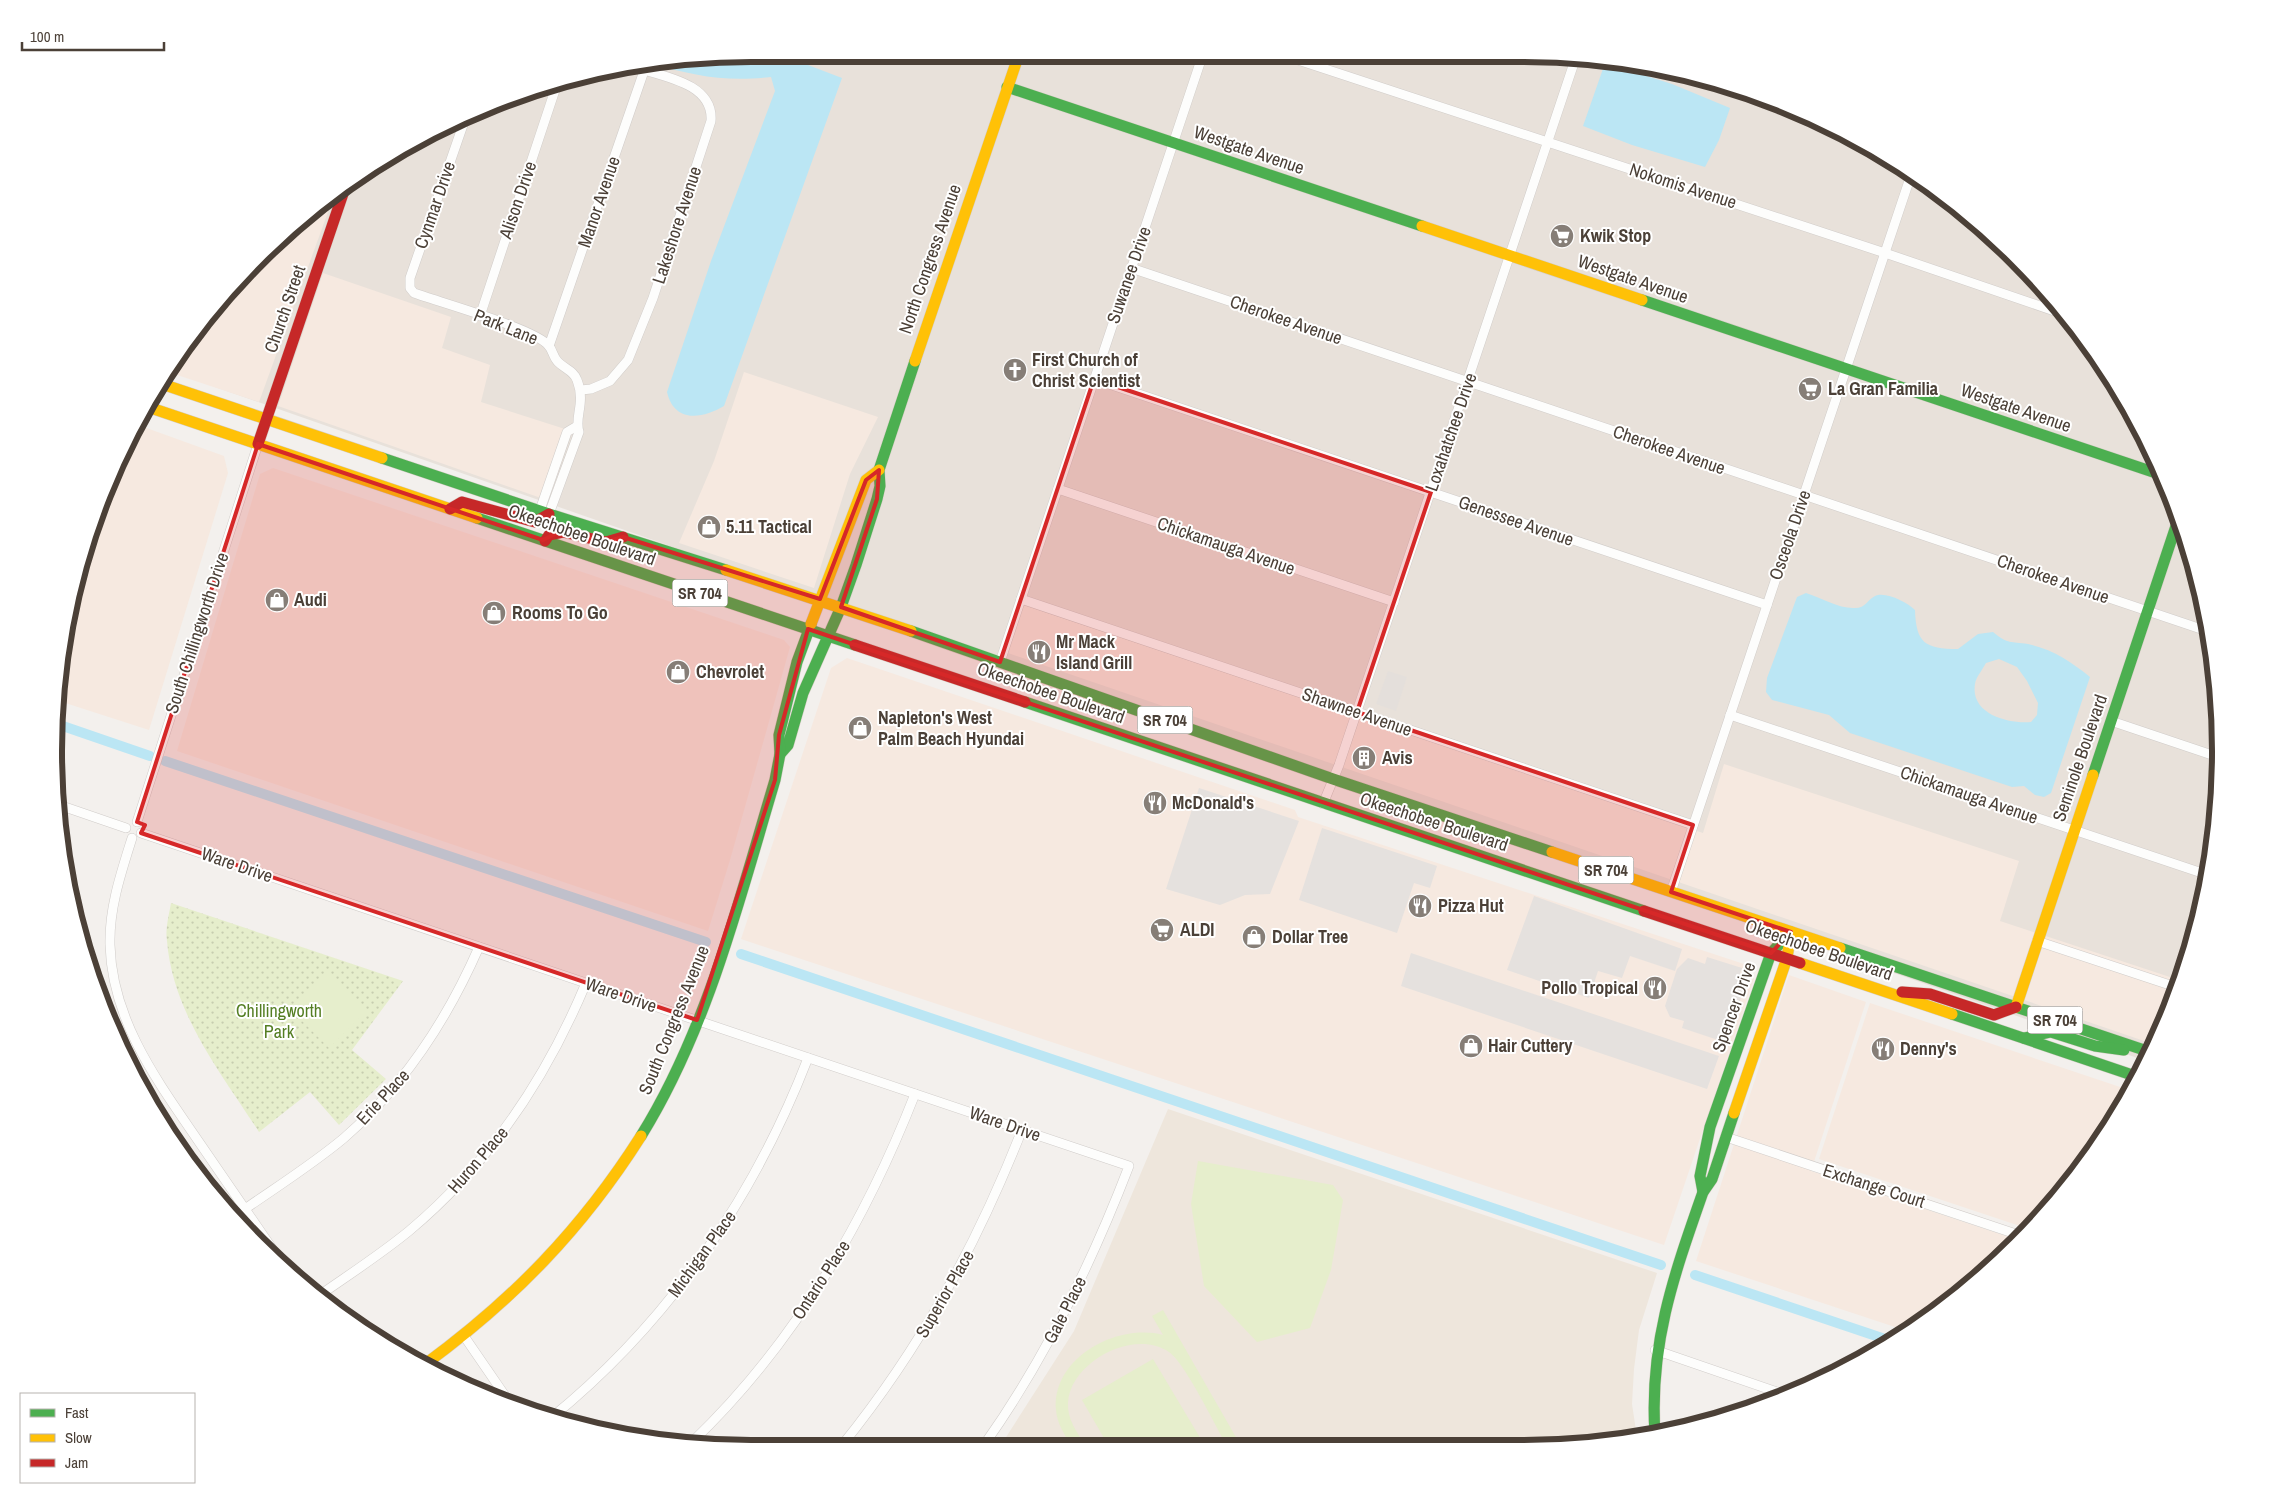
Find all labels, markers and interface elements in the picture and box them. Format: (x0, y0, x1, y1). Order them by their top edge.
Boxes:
scale bar (22, 20, 165, 52)
text: 100 m (30, 26, 64, 47)
street label: Westgate Avenue (1191, 119, 1308, 180)
street label: Manor Avenue (571, 153, 626, 251)
street label: Nokomis Avenue (1626, 156, 1740, 215)
street label: Cynmar Drive (408, 158, 461, 252)
street label: Alison Drive (492, 158, 542, 243)
street label: Lakeshore Avenue (646, 163, 707, 287)
street label: North Congress Avenue (892, 181, 967, 337)
street label: Suwanee Drive (1100, 223, 1157, 327)
supermarket icon: Kwik Stop (1549, 223, 1575, 249)
place label: Kwik Stop (1580, 223, 1651, 248)
street label: Westgate Avenue (1575, 248, 1692, 309)
street label: Church Street (258, 262, 311, 356)
street label: Cherokee Avenue (1227, 289, 1346, 350)
street label: Park Lane (470, 302, 542, 351)
place label: First Church of Christ Scientist (1032, 347, 1140, 393)
church icon: First Church of Christ Scientist (1002, 357, 1028, 383)
street label: Loxahatchee Drive (1419, 369, 1483, 494)
supermarket icon: La Gran Familia (1797, 376, 1823, 402)
place label: La Gran Familia (1828, 376, 1939, 401)
street label: Westgate Avenue (1958, 377, 2075, 438)
street label: Cherokee Avenue (1610, 419, 1729, 480)
street label: Osceola Drive (1762, 487, 1817, 583)
street label: Genessee Avenue (1455, 489, 1577, 552)
street label: Okeechobee Boulevard (505, 498, 659, 571)
street label: Chickamauga Avenue (1154, 510, 1298, 581)
shop icon: 5.11 Tactical (696, 514, 722, 540)
place label: 5.11 Tactical (726, 514, 812, 539)
street label: Cherokee Avenue (1994, 548, 2113, 609)
street label: South Chillingworth Drive (159, 549, 234, 717)
road number: SR 704 (672, 580, 728, 606)
shop icon: Audi (264, 587, 290, 613)
place label: Audi (294, 587, 327, 612)
shop icon: Rooms To Go (481, 600, 507, 626)
place label: Rooms To Go (512, 600, 608, 625)
place label: Mr Mack Island Grill (1056, 629, 1132, 675)
restaurant icon: Mr Mack Island Grill (1026, 639, 1052, 665)
street label: Okeechobee Boulevard (974, 656, 1128, 729)
shop icon: Chevrolet (665, 659, 691, 685)
place label: Chevrolet (696, 659, 764, 684)
street label: Shawnee Avenue (1299, 681, 1415, 742)
street label: Seminole Boulevard (2046, 691, 2113, 825)
place label: Napleton's West Palm Beach Hyundai (878, 705, 1024, 751)
road number: SR 704 (1138, 706, 1192, 734)
shop icon: Napleton's West Palm Beach Hyundai (847, 715, 873, 741)
building icon: Avis (1351, 745, 1377, 771)
place label: Avis (1382, 745, 1413, 770)
street label: Chickamauga Avenue (1897, 759, 2041, 830)
street label: Okeechobee Boulevard (1357, 786, 1511, 857)
restaurant icon: McDonald's (1142, 790, 1168, 816)
place label: McDonald's (1172, 790, 1254, 815)
street label: Ware Drive (198, 841, 276, 888)
road number: SR 704 (1578, 856, 1634, 884)
restaurant icon: Pizza Hut (1407, 893, 1433, 919)
place label: Pizza Hut (1438, 893, 1504, 918)
street label: Okeechobee Boulevard (1742, 913, 1896, 986)
supermarket icon: ALDI (1149, 917, 1175, 943)
place label: ALDI (1180, 917, 1214, 942)
shop icon: Dollar Tree (1241, 924, 1267, 950)
place label: Dollar Tree (1272, 924, 1348, 949)
street label: South Congress Avenue (632, 941, 715, 1098)
street label: Spencer Drive (1706, 958, 1761, 1055)
street label: Ware Drive (582, 971, 660, 1018)
place label: Pollo Tropical (1541, 975, 1638, 1000)
restaurant icon: Pollo Tropical (1642, 975, 1668, 1001)
park label: Chillingworth Park (236, 998, 322, 1044)
road number: SR 704 (2028, 1006, 2082, 1034)
shop icon: Hair Cuttery (1458, 1033, 1484, 1059)
place label: Hair Cuttery (1488, 1033, 1573, 1058)
restaurant icon: Denny's (1870, 1036, 1896, 1062)
place label: Denny's (1900, 1036, 1957, 1061)
street label: Erie Place (350, 1063, 415, 1130)
street label: Ware Drive (966, 1100, 1044, 1147)
street label: Huron Place (442, 1121, 514, 1199)
street label: Exchange Court (1820, 1157, 1928, 1214)
street label: Michigan Place (662, 1205, 742, 1302)
street label: Ontario Place (786, 1235, 856, 1324)
street label: Superior Place (909, 1245, 980, 1342)
street label: Gale Place (1037, 1272, 1092, 1348)
legend (20, 1393, 195, 1483)
text: Fast (65, 1402, 89, 1423)
text: Slow (65, 1427, 92, 1448)
text: Jam (65, 1452, 88, 1473)

